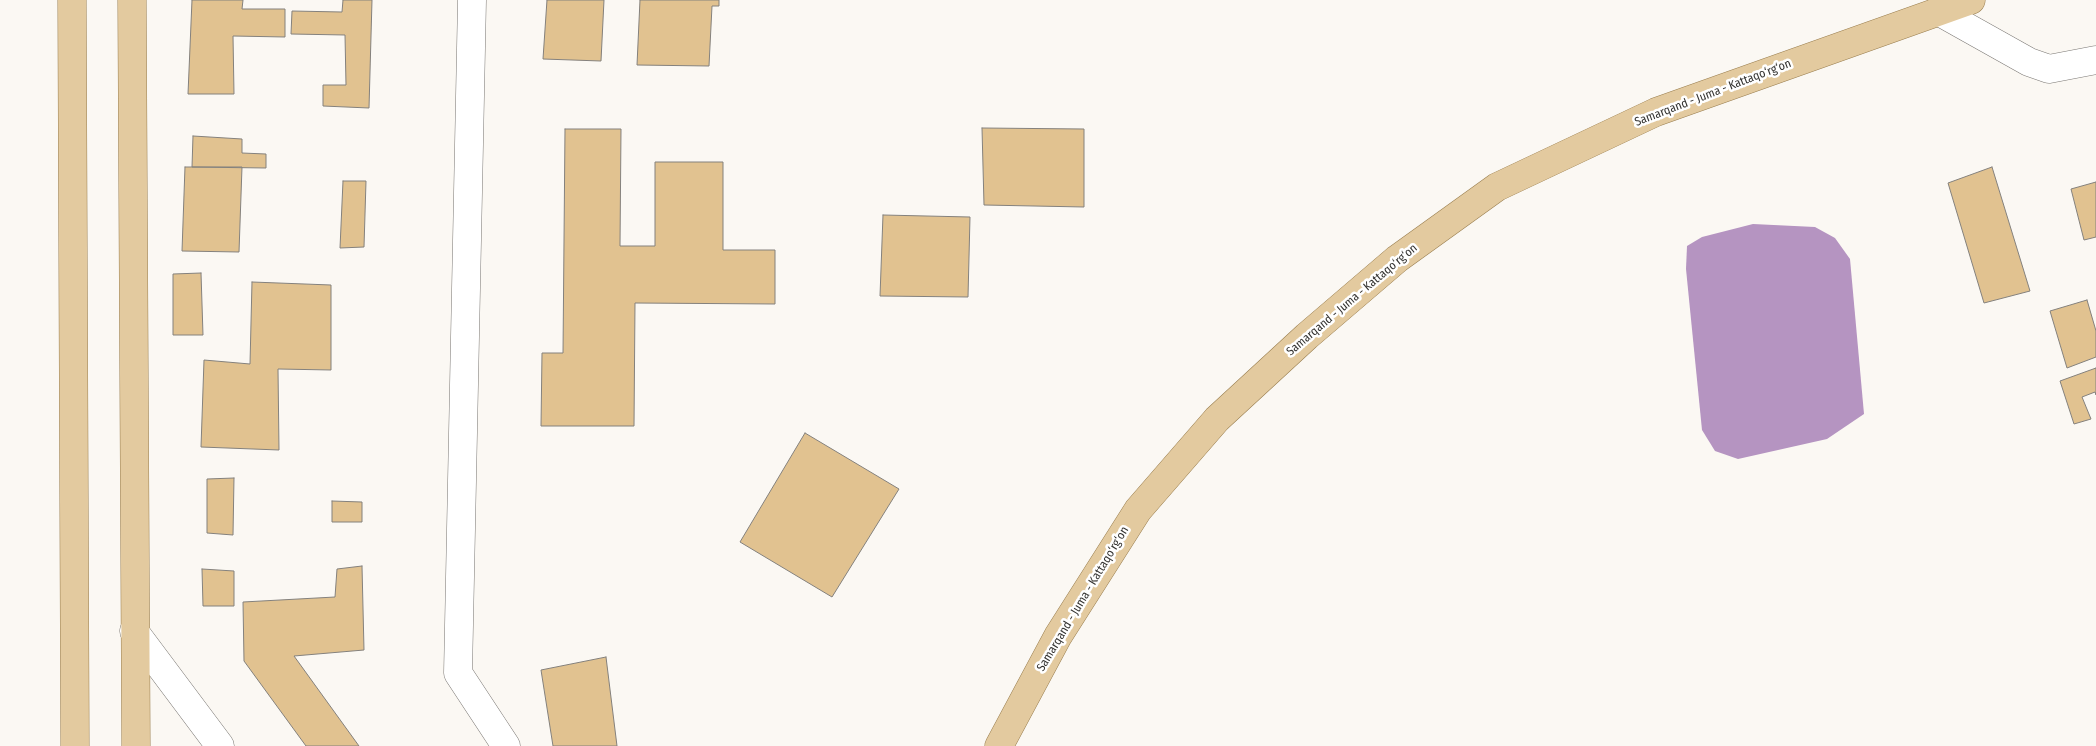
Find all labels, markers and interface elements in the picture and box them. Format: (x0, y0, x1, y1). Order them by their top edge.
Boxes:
street label: Samarqand - Juma - Kattaqo‘rg‘on (1633, 56, 1793, 130)
street label: Samarqand - Juma - Kattaqo‘rg‘on (1284, 241, 1420, 359)
street label: Samarqand - Juma - Kattaqo‘rg‘on (1034, 524, 1132, 674)

